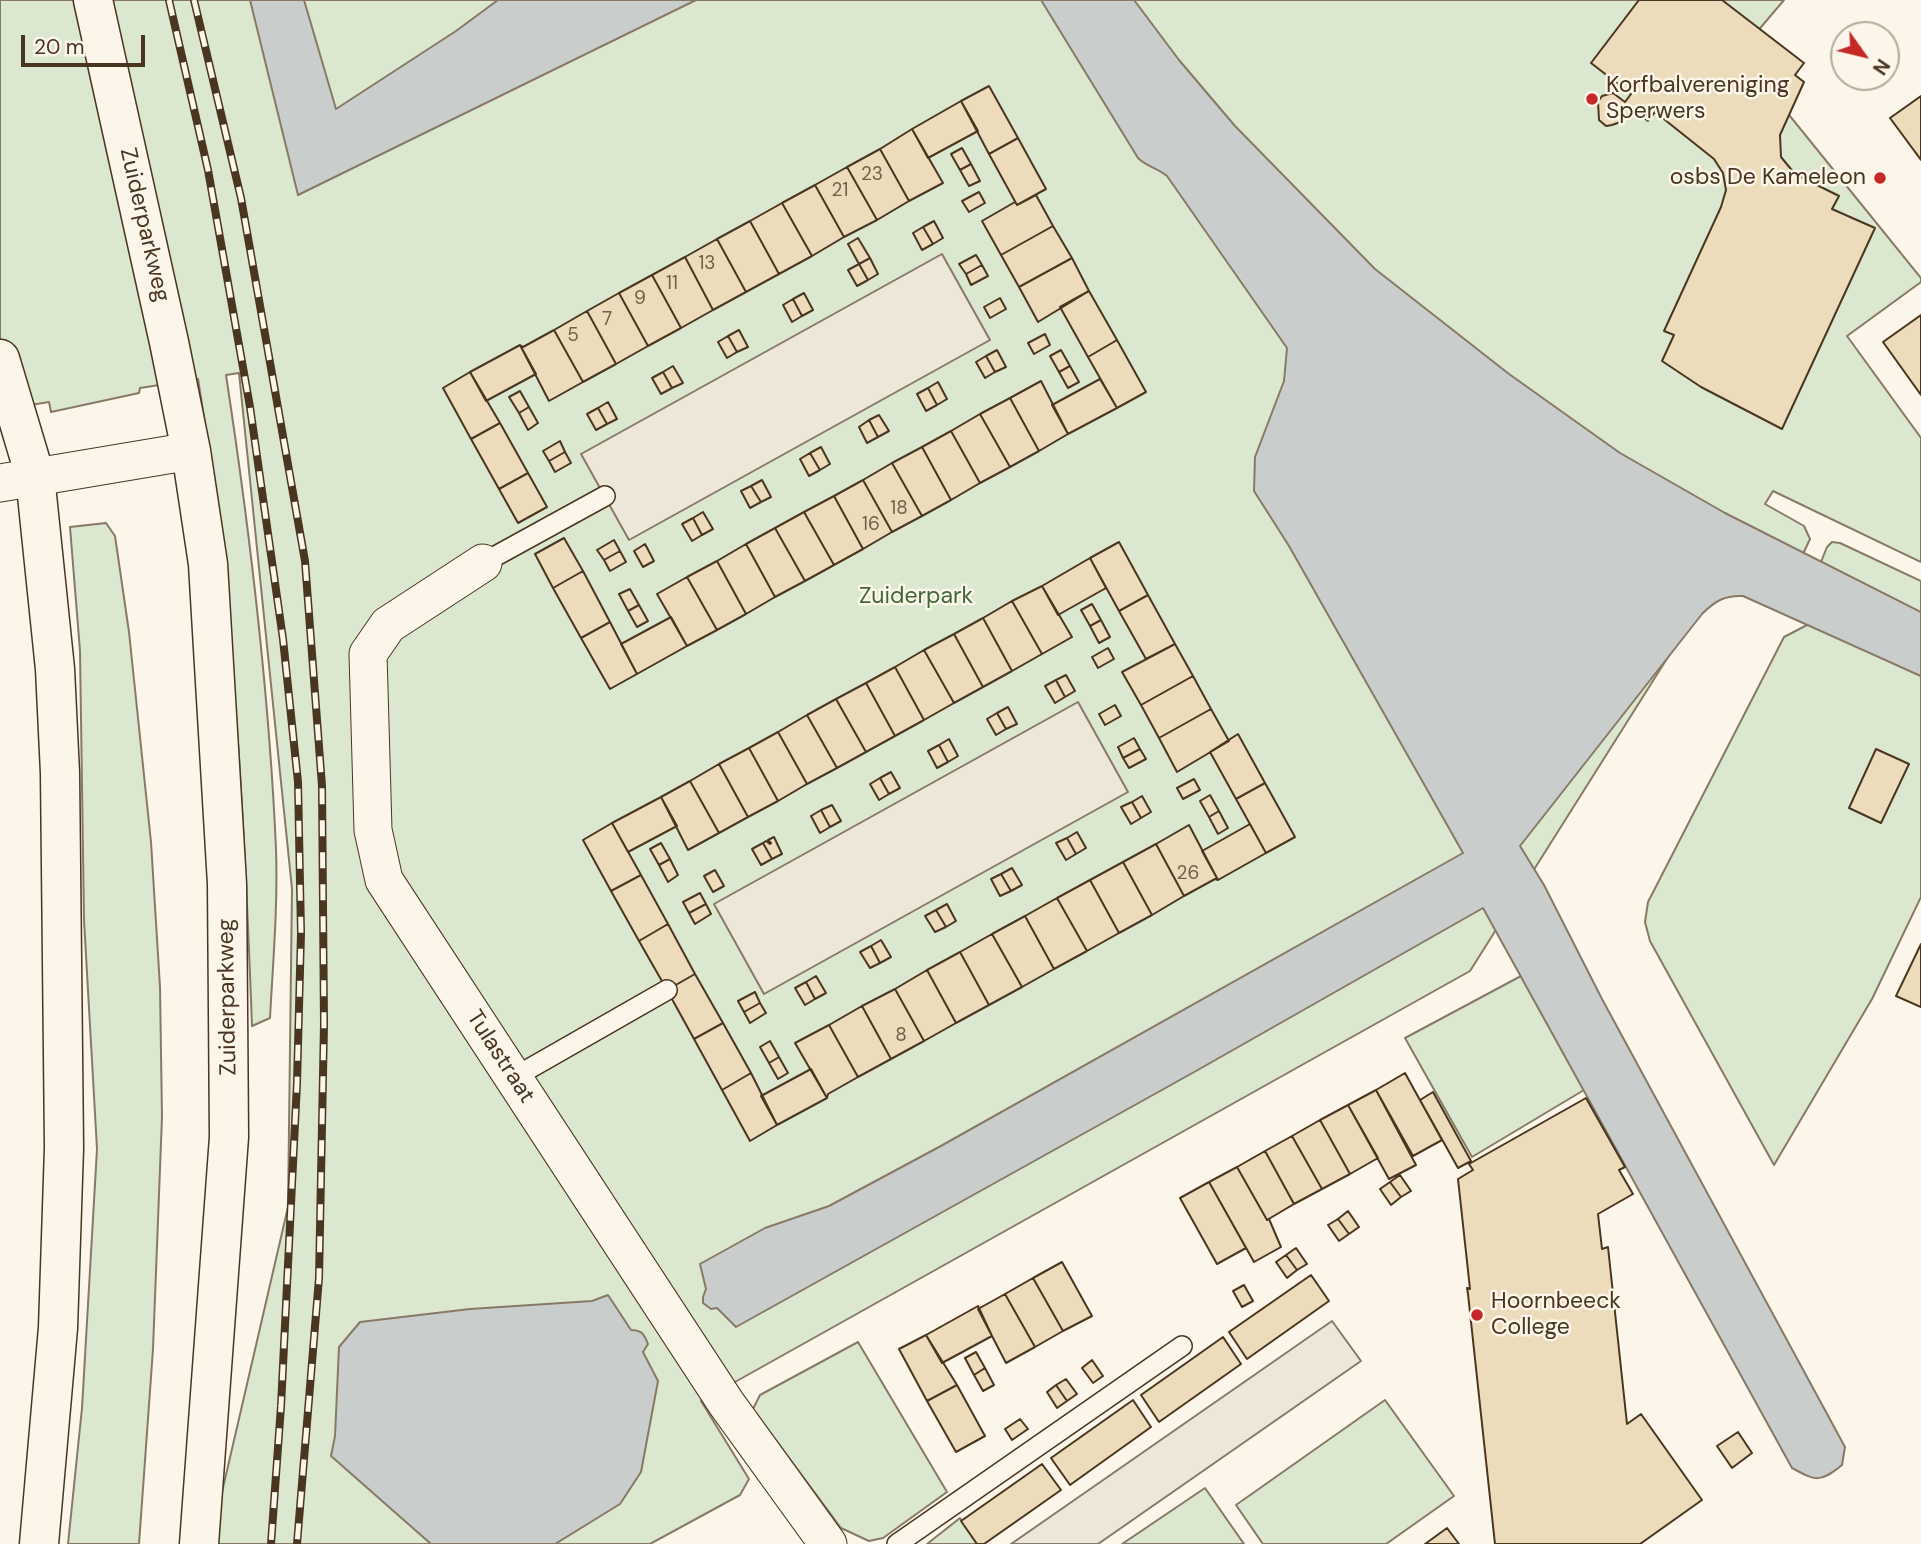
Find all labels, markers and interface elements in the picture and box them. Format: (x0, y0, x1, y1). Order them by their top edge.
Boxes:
scale bar (24, 21, 149, 65)
north arrow (1830, 21, 1900, 91)
text: 20 m (34, 33, 85, 61)
text: N (1867, 54, 1895, 80)
place label: Korfbalvereniging Sperwers (1606, 72, 1790, 126)
marker: Korfbalvereniging Sperwers (1584, 91, 1600, 107)
street label: Zuiderparkweg (113, 145, 175, 305)
house number: 23 (861, 164, 883, 186)
place label: osbs De Kameleon (1670, 164, 1866, 192)
marker: osbs De Kameleon (1872, 170, 1888, 186)
house number: 21 (832, 180, 848, 202)
house number: 13 (698, 253, 716, 275)
house number: 11 (666, 273, 678, 295)
house number: 9 (634, 288, 646, 310)
house number: 7 (602, 309, 612, 331)
house number: 5 (567, 325, 579, 347)
house number: 18 (890, 498, 908, 520)
house number: 16 (862, 514, 880, 536)
park label: Zuiderpark (859, 583, 973, 611)
house number: 26 (1177, 863, 1199, 885)
street label: Zuiderparkweg (213, 918, 243, 1076)
street label: Tulastraat (460, 1006, 540, 1108)
house number: 8 (895, 1025, 907, 1047)
place label: Hoornbeeck College (1491, 1288, 1621, 1342)
marker: Hoornbeeck College (1469, 1307, 1485, 1323)

